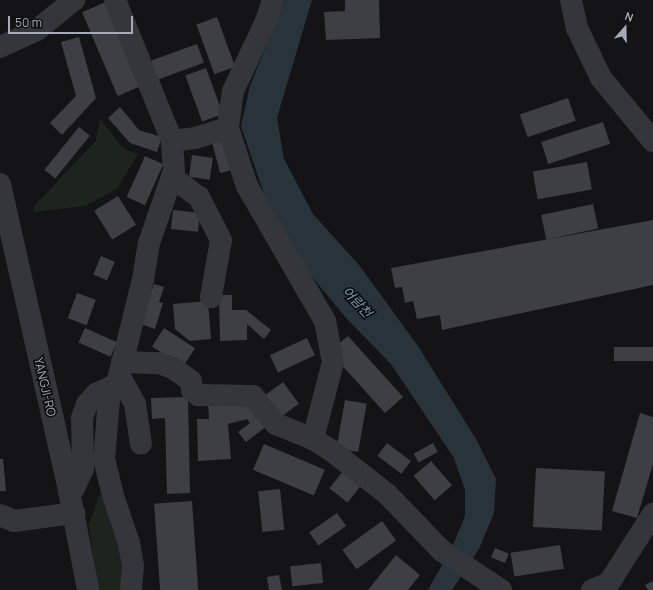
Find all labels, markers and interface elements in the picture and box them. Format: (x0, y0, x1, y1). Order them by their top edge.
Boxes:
scale bar (10, 8, 135, 34)
north arrow (605, 8, 645, 48)
text: N (623, 8, 636, 25)
text: 50 m (15, 14, 42, 31)
water label: 어람천 (339, 283, 375, 321)
street label: YANGJI-RO (31, 356, 59, 418)

